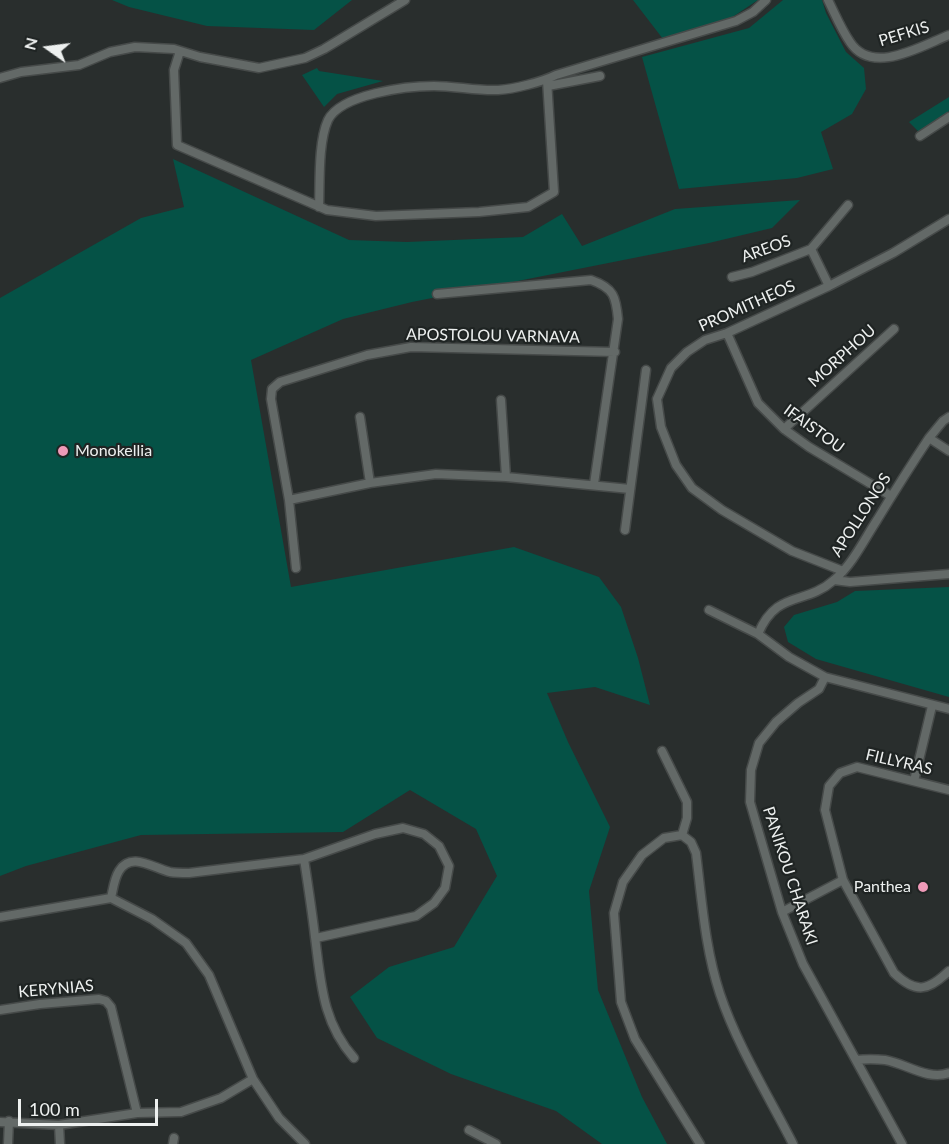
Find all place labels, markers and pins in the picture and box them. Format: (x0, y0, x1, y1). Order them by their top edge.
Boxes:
place label: Monokellia (75, 441, 152, 461)
marker: Monokellia (56, 444, 70, 458)
place label: Panthea (854, 877, 911, 897)
marker: Panthea (916, 880, 930, 894)

